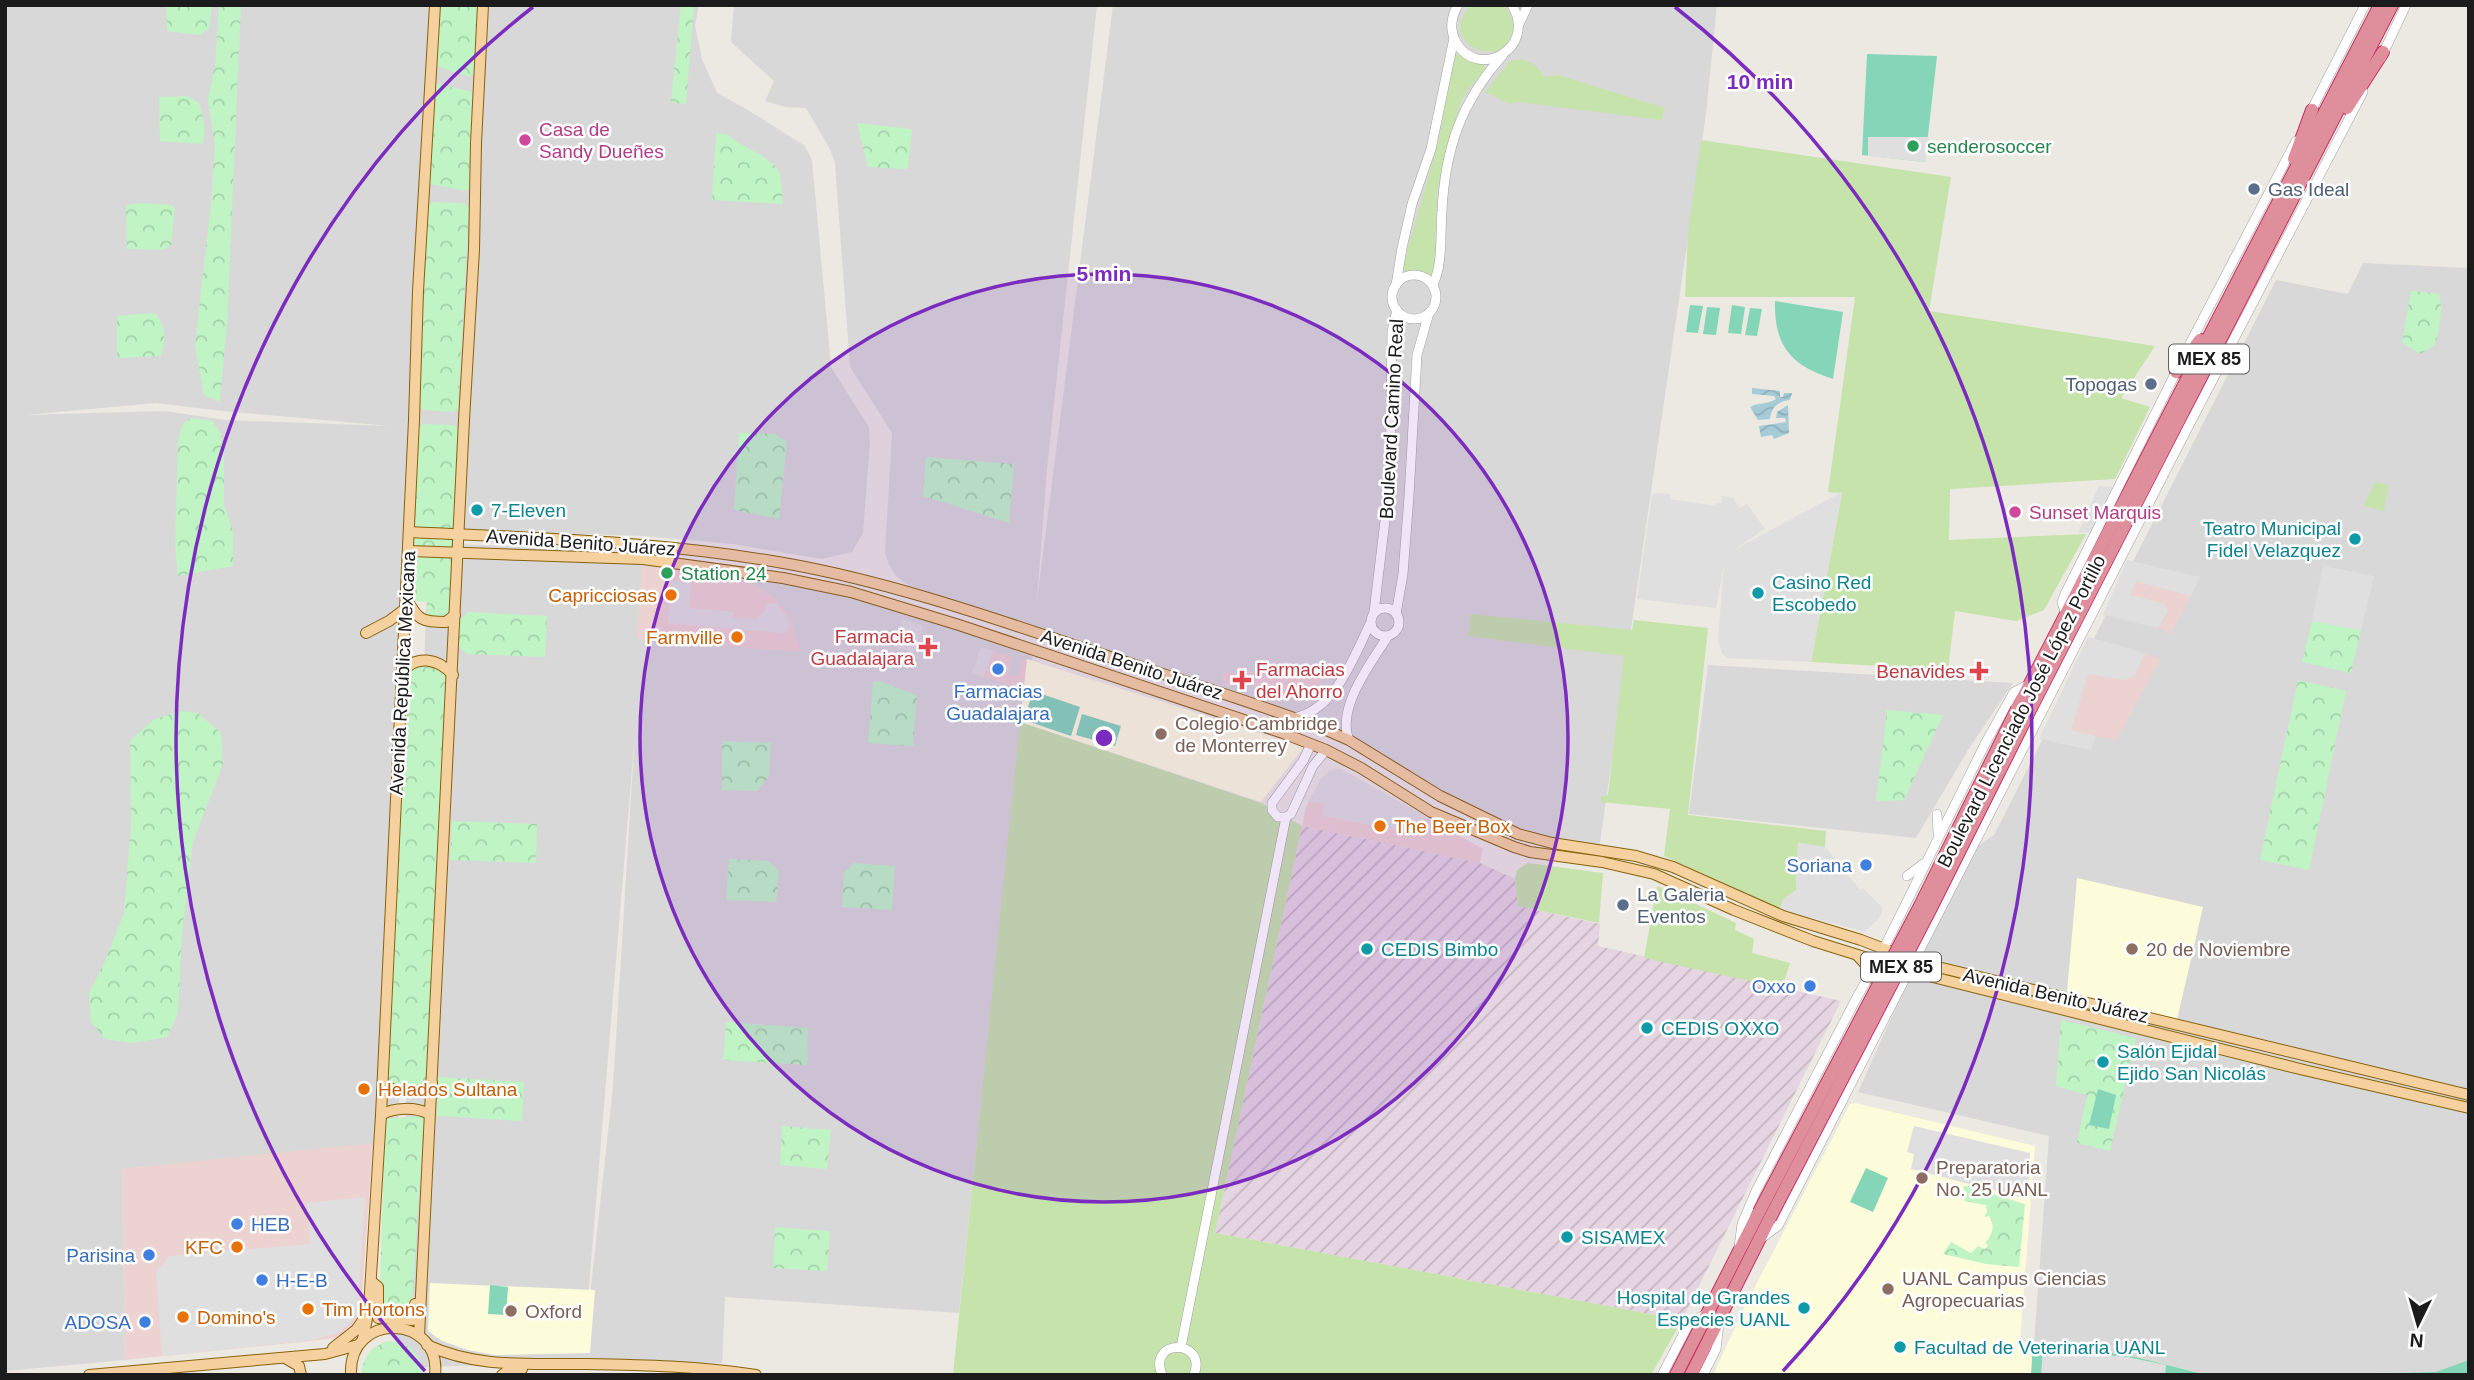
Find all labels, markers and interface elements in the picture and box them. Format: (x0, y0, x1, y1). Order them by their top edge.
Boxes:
text: 10 min (1727, 70, 1793, 93)
place label: Casa de Sandy Dueñes (539, 119, 664, 162)
marker: Casa de Sandy Dueñes (517, 132, 533, 148)
place label: senderosoccer (1927, 136, 2052, 157)
marker: senderosoccer (1905, 138, 1921, 154)
place label: Gas Ideal (2268, 179, 2349, 200)
marker: Gas Ideal (2246, 181, 2262, 197)
text: 5 min (1077, 262, 1131, 285)
street label: Boulevard Camino Real (1376, 318, 1407, 520)
road number: MEX 85 (2169, 344, 2249, 374)
place label: Topogas (2065, 374, 2137, 395)
marker: Topogas (2143, 376, 2159, 392)
place label: 7-Eleven (491, 500, 566, 521)
marker: 7-Eleven (469, 502, 485, 518)
place label: Sunset Marquis (2029, 502, 2161, 523)
marker: Sunset Marquis (2007, 504, 2023, 520)
place label: Teatro Municipal Fidel Velazquez (2203, 518, 2341, 561)
street label: Avenida Benito Juárez (486, 525, 676, 560)
marker: Teatro Municipal Fidel Velazquez (2347, 531, 2363, 547)
street label: Avenida República Mexicana (386, 550, 419, 796)
street label: Boulevard Licenciado José López Portillo (1933, 552, 2110, 871)
place label: Station 24 (681, 563, 767, 584)
marker: Station 24 (659, 565, 675, 581)
place label: Casino Red Escobedo (1772, 572, 1871, 615)
place label: Capricciosas (548, 585, 657, 606)
marker: Casino Red Escobedo (1750, 585, 1766, 601)
marker: Capricciosas (663, 587, 679, 603)
street label: Avenida Benito Juárez (1038, 625, 1225, 704)
place label: Farmacia Guadalajara (810, 626, 914, 669)
place label: Farmville (646, 627, 723, 648)
marker: Farmville (729, 629, 745, 645)
marker: Farmacia Guadalajara (920, 639, 936, 655)
place label: Farmacias del Ahorro (1256, 659, 1345, 702)
marker: Farmacias Guadalajara (990, 661, 1006, 677)
place label: Benavides (1876, 661, 1965, 682)
marker: Benavides (1971, 663, 1987, 679)
marker: Farmacias del Ahorro (1234, 672, 1250, 688)
place label: Farmacias Guadalajara (946, 681, 1050, 724)
place label: Colegio Cambridge de Monterrey (1175, 713, 1338, 756)
centre of rings (1092, 726, 1116, 750)
marker: Colegio Cambridge de Monterrey (1153, 726, 1169, 742)
place label: The Beer Box (1394, 816, 1511, 837)
marker: The Beer Box (1372, 818, 1388, 834)
place label: Soriana (1787, 855, 1852, 876)
marker: Soriana (1858, 857, 1874, 873)
place label: La Galeria Eventos (1637, 884, 1725, 927)
marker: La Galeria Eventos (1615, 897, 1631, 913)
place label: CEDIS Bimbo (1381, 939, 1498, 960)
place label: 20 de Noviembre (2146, 939, 2291, 960)
marker: CEDIS Bimbo (1359, 941, 1375, 957)
marker: 20 de Noviembre (2124, 941, 2140, 957)
road number: MEX 85 (1861, 952, 1941, 982)
street label: Avenida Benito Juárez (1961, 964, 2151, 1027)
place label: Oxxo (1752, 976, 1796, 997)
marker: Oxxo (1802, 978, 1818, 994)
place label: CEDIS OXXO (1661, 1018, 1779, 1039)
marker: CEDIS OXXO (1639, 1020, 1655, 1036)
place label: Salón Ejidal Ejido San Nicolás (2117, 1041, 2266, 1084)
marker: Salón Ejidal Ejido San Nicolás (2095, 1054, 2111, 1070)
place label: Helados Sultana (378, 1079, 518, 1100)
marker: Helados Sultana (356, 1081, 372, 1097)
place label: Preparatoria No. 25 UANL (1936, 1157, 2048, 1200)
marker: Preparatoria No. 25 UANL (1914, 1170, 1930, 1186)
place label: HEB (251, 1214, 290, 1235)
marker: HEB (229, 1216, 245, 1232)
place label: SISAMEX (1581, 1227, 1666, 1248)
marker: SISAMEX (1559, 1229, 1575, 1245)
place label: KFC (185, 1237, 223, 1258)
marker: KFC (229, 1239, 245, 1255)
place label: Parisina (66, 1245, 135, 1266)
marker: Parisina (141, 1247, 157, 1263)
place label: UANL Campus Ciencias Agropecuarias (1902, 1268, 2106, 1311)
place label: H-E-B (276, 1270, 328, 1291)
marker: H-E-B (254, 1272, 270, 1288)
marker: UANL Campus Ciencias Agropecuarias (1880, 1281, 1896, 1297)
place label: Hospital de Grandes Especies UANL (1617, 1287, 1790, 1330)
north arrow (2383, 1289, 2453, 1359)
place label: Tim Hortons (322, 1299, 425, 1320)
marker: Hospital de Grandes Especies UANL (1796, 1300, 1812, 1316)
marker: Tim Hortons (300, 1301, 316, 1317)
place label: Oxford (525, 1301, 582, 1322)
marker: Oxford (503, 1303, 519, 1319)
place label: Domino's (197, 1307, 276, 1328)
marker: Domino's (175, 1309, 191, 1325)
place label: ADOSA (64, 1312, 131, 1333)
marker: ADOSA (137, 1314, 153, 1330)
text: N (2409, 1329, 2424, 1351)
place label: Facultad de Veterinaria UANL (1914, 1337, 2165, 1358)
marker: Facultad de Veterinaria UANL (1892, 1339, 1908, 1355)

